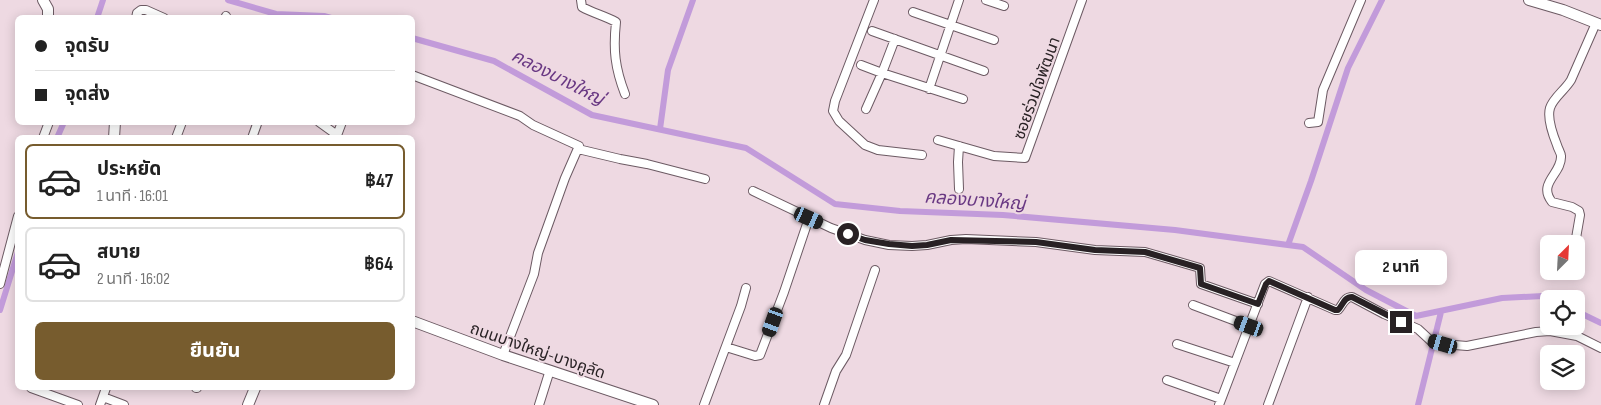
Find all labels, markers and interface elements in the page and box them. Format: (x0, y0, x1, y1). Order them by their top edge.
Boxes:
text: จุดรับ (65, 35, 110, 58)
street label: ซอยร่วมใจพัฒนา (1010, 35, 1065, 142)
water label: คลองบางใหญ่ (508, 45, 610, 111)
text: จุดส่ง (65, 83, 110, 106)
text: ประหยัด (97, 158, 161, 181)
icon: car (37, 159, 82, 204)
text: ฿47 (365, 170, 393, 193)
water label: คลองบางใหญ่ (924, 186, 1029, 215)
text: 1 นาที · 16:01 (97, 187, 168, 206)
car (792, 205, 825, 231)
route start (837, 223, 859, 245)
north arrow (1540, 235, 1585, 280)
map controls (1540, 235, 1585, 390)
text: สบาย (97, 241, 141, 264)
icon: car (37, 242, 82, 287)
callout: 2 นาที (1355, 250, 1447, 284)
text: ฿64 (364, 253, 393, 276)
text: 2 นาที (1382, 258, 1420, 277)
text: 2 นาที · 16:02 (97, 270, 170, 289)
button: locate (1540, 290, 1585, 335)
car (760, 305, 785, 339)
route end (1390, 311, 1412, 333)
car (1232, 314, 1265, 338)
street label: ถนนบางใหญ่-บางคูลัด (467, 319, 608, 384)
button: ยืนยัน (35, 322, 395, 380)
car (1426, 333, 1459, 355)
button: layers (1540, 345, 1585, 390)

